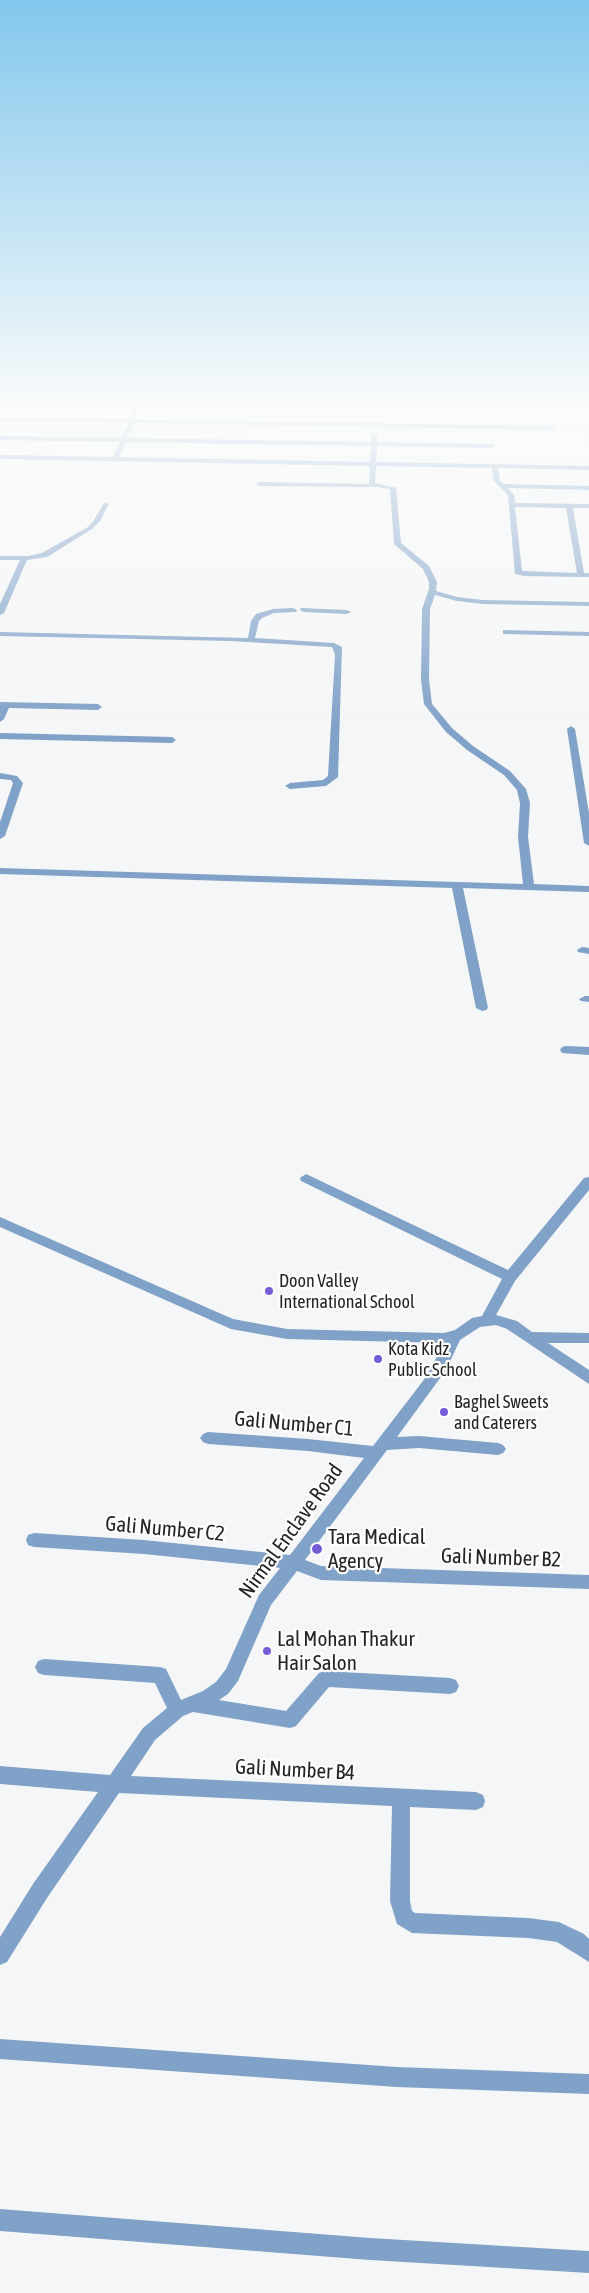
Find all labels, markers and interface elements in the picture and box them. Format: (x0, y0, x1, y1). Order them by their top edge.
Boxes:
place label: Doon Valley International School (279, 1270, 415, 1312)
marker: Doon Valley International School (263, 1285, 275, 1297)
place label: Kota Kidz Public School (388, 1338, 477, 1380)
marker: Kota Kidz Public School (372, 1353, 384, 1365)
place label: Baghel Sweets and Caterers (454, 1391, 549, 1434)
street label: Gali Number C1 (233, 1406, 355, 1442)
marker: Baghel Sweets and Caterers (438, 1406, 450, 1418)
street label: Nirmal Enclave Road (234, 1459, 348, 1603)
street label: Gali Number C2 (104, 1511, 226, 1547)
place label: Tara Medical Agency (328, 1524, 425, 1574)
marker: Tara Medical Agency (310, 1542, 324, 1556)
street label: Gali Number B2 (440, 1543, 562, 1573)
place label: Lal Mohan Thakur Hair Salon (277, 1626, 415, 1676)
marker: Lal Mohan Thakur Hair Salon (261, 1645, 273, 1657)
street label: Gali Number B4 (234, 1754, 356, 1786)

